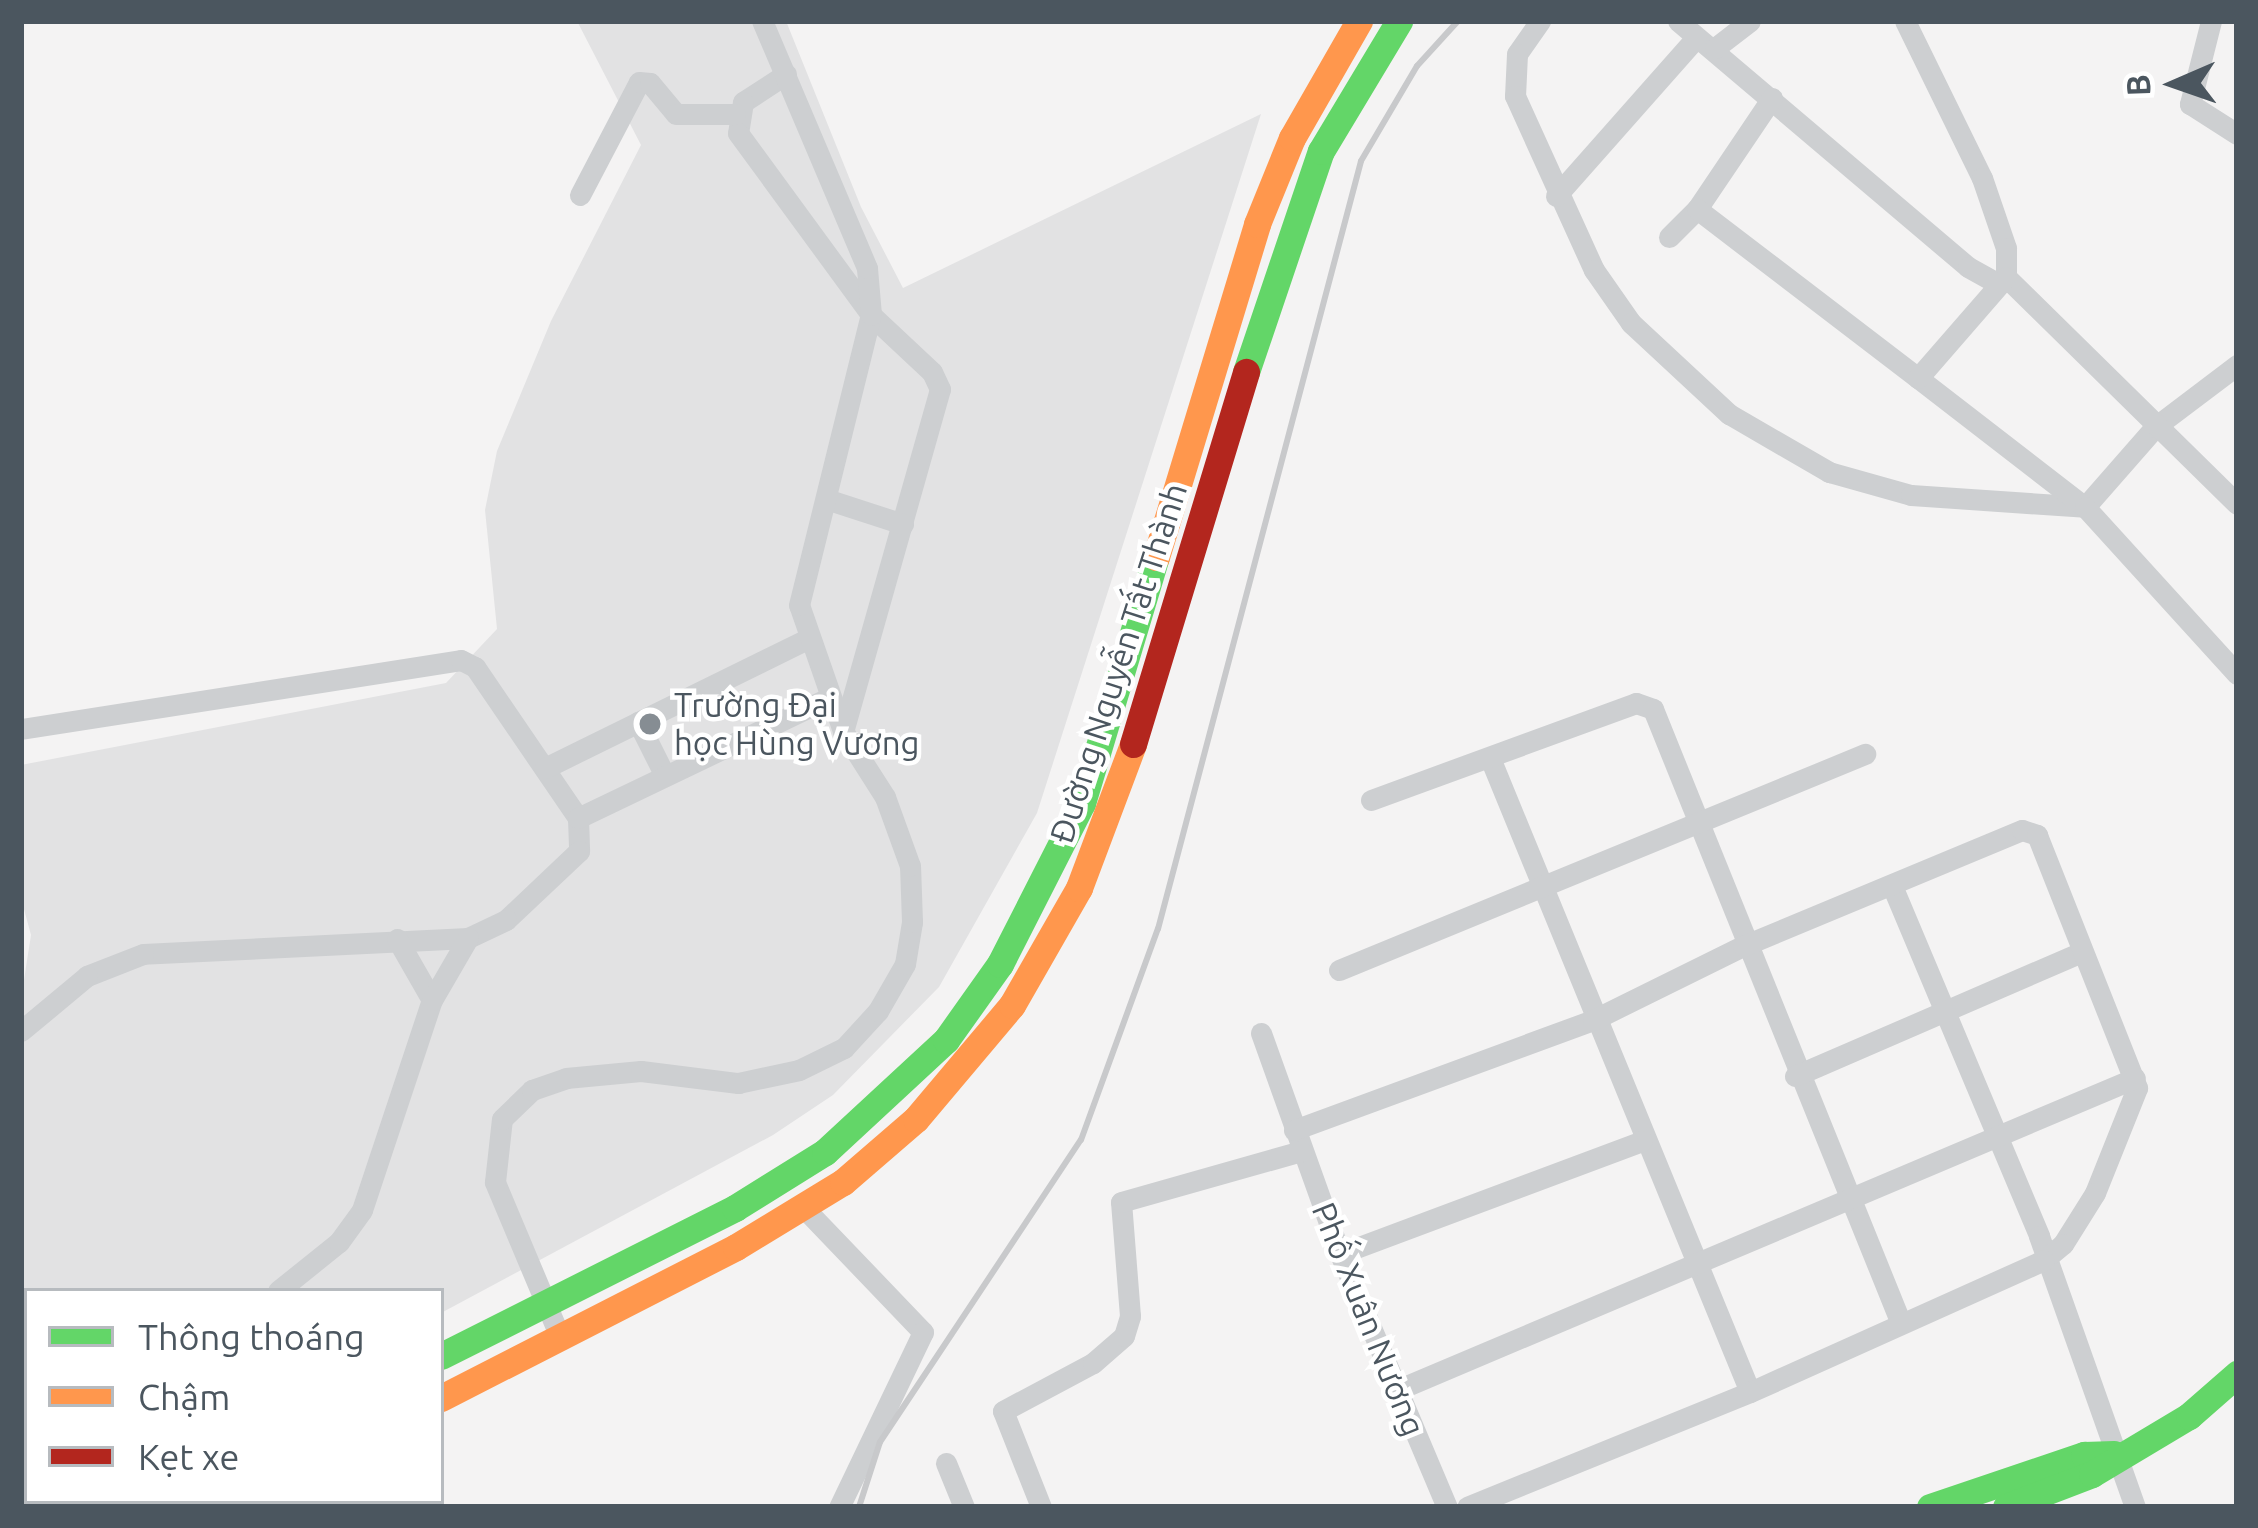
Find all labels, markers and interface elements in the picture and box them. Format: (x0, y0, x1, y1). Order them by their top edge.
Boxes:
north arrow (2114, 24, 2234, 144)
text: B (2119, 74, 2156, 97)
street label: Đường Nguyễn Tất Thành (1041, 478, 1195, 848)
place label: Trường Đại học Hùng Vương (674, 685, 919, 763)
marker: Trường Đại học Hùng Vương (637, 711, 663, 737)
street label: Phố Xuân Nương (1304, 1197, 1434, 1441)
legend (24, 1288, 444, 1504)
text: Thông thoáng (138, 1316, 365, 1357)
text: Chậm (138, 1376, 230, 1417)
text: Kẹt xe (138, 1436, 239, 1477)

